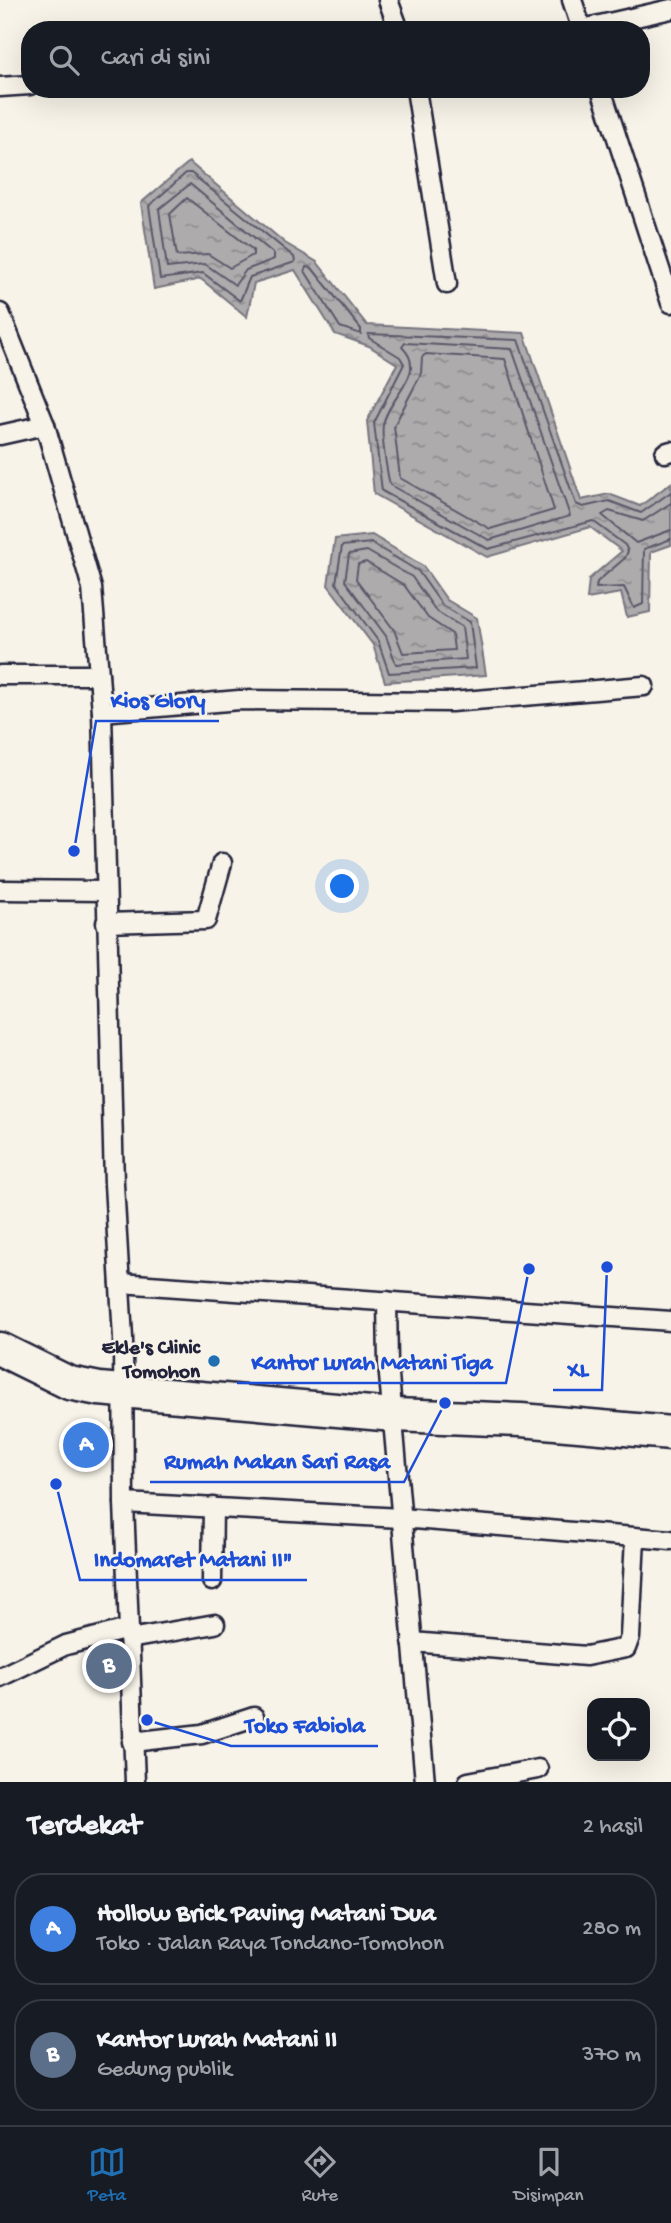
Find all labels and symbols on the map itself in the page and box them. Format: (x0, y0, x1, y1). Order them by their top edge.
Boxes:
callout: Kios Glory (96, 677, 219, 721)
text: Kios Glory (110, 689, 206, 716)
your location (325, 869, 359, 903)
place label: Ekle's Clinic Tomohon (102, 1337, 202, 1386)
callout: Kantor Lurah Matani Tiga (237, 1339, 506, 1383)
callout: XL (553, 1346, 602, 1390)
text: Kantor Lurah Matani Tiga (250, 1351, 494, 1378)
marker: Ekle's Clinic Tomohon (206, 1353, 222, 1369)
text: XL (567, 1358, 590, 1385)
pin: A (63, 1419, 109, 1471)
callout: Rumah Makan Sari Rasa (150, 1438, 404, 1482)
text: Rumah Makan Sari Rasa (163, 1450, 391, 1477)
callout: Indomaret Matani II" (80, 1536, 307, 1580)
text: Indomaret Matani II" (94, 1548, 292, 1575)
pin: B (86, 1640, 132, 1692)
callout: Toko Fabiola (231, 1702, 378, 1746)
text: Toko Fabiola (243, 1714, 366, 1741)

